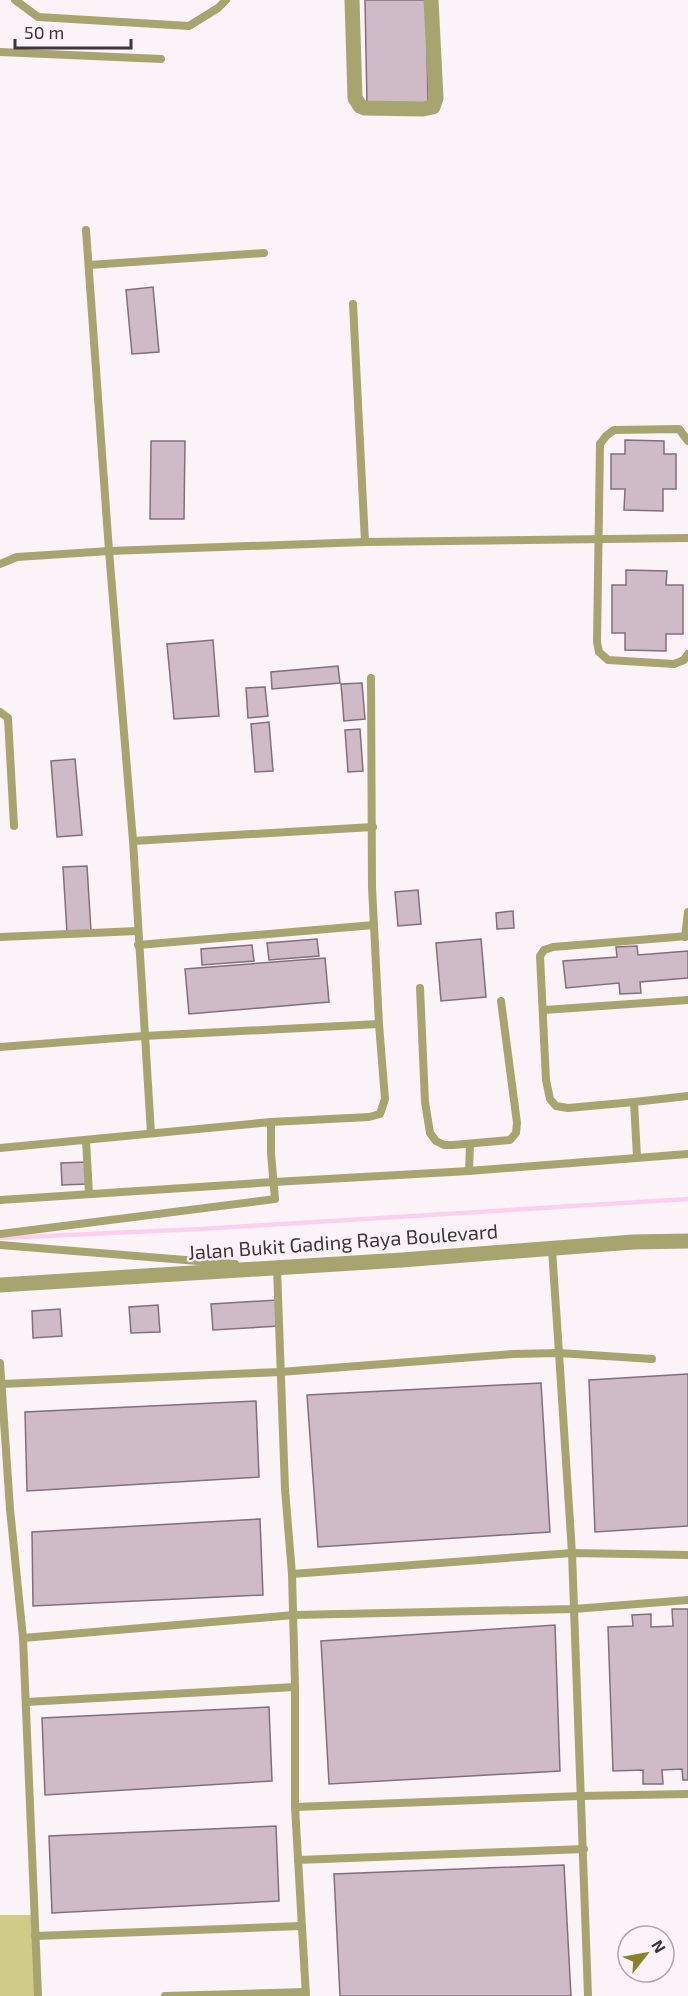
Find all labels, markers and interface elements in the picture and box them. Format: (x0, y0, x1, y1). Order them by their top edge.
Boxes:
scale bar (15, 12, 130, 50)
text: 50 m (24, 21, 64, 43)
street label: Jalan Bukit Gading Raya Boulevard (187, 1218, 499, 1264)
north arrow (616, 1924, 676, 1984)
text: N (648, 1936, 670, 1956)

